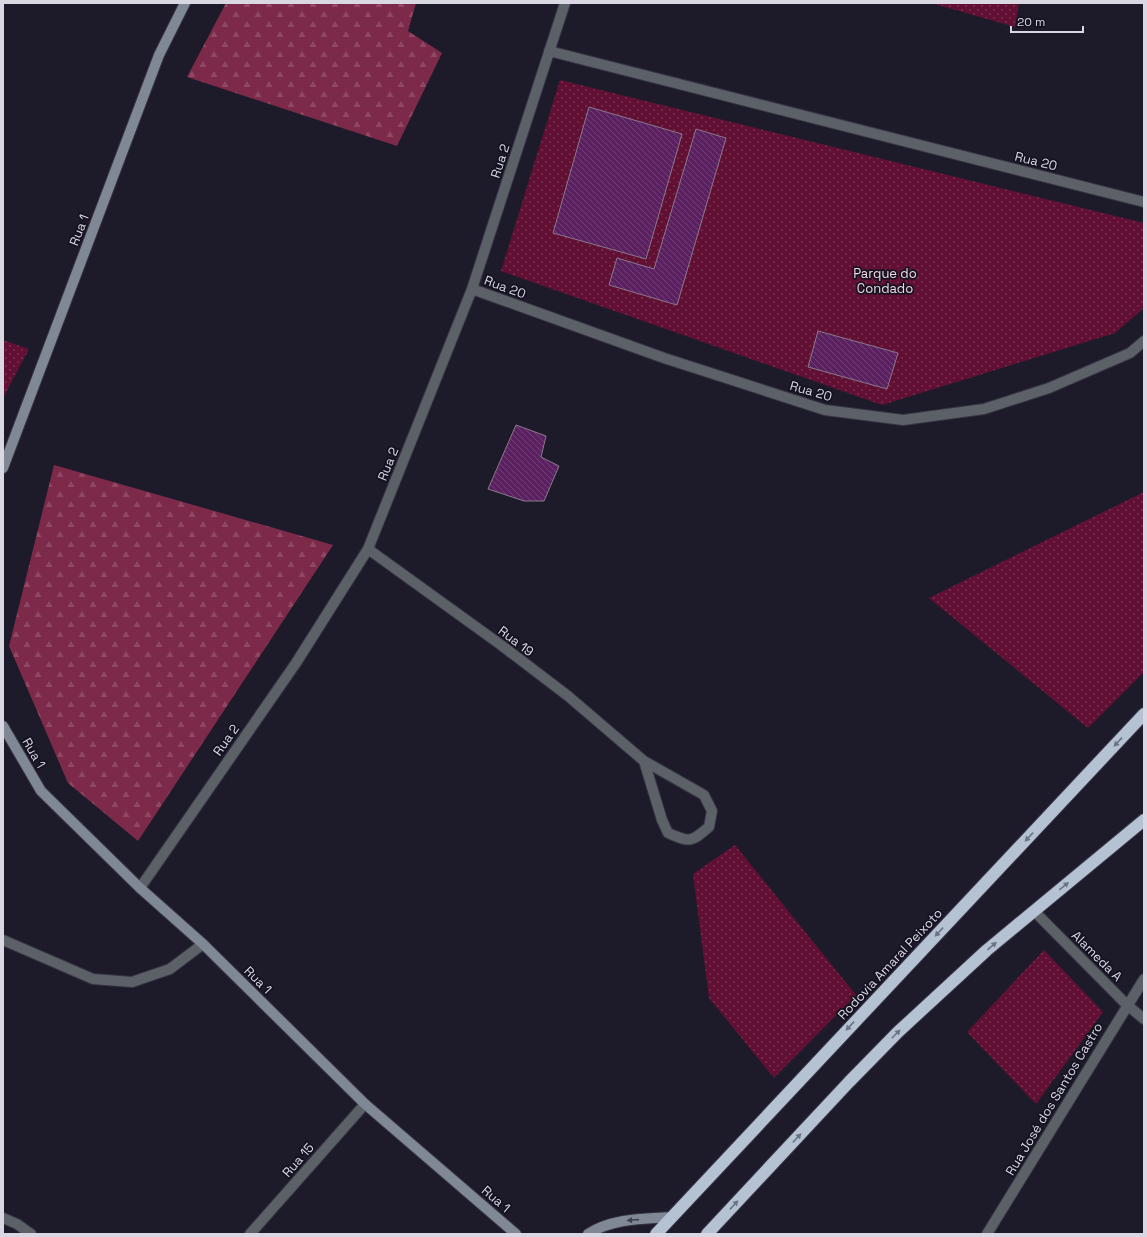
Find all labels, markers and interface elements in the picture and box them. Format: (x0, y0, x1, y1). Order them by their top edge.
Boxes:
scale bar (1011, 8, 1083, 34)
text: 20 m (1017, 14, 1045, 30)
street label: Rua 2 (487, 142, 514, 180)
street label: Rua 20 (1013, 148, 1059, 174)
street label: Rua 1 (65, 212, 93, 248)
park label: Parque do Condado (853, 265, 917, 297)
street label: Rua 20 (482, 272, 528, 302)
street label: Rua 20 (788, 377, 834, 405)
street label: Rua 2 (374, 445, 402, 483)
street label: Rua 19 (495, 622, 537, 660)
street label: Rua 2 (209, 721, 243, 759)
street label: Rua 1 (19, 735, 49, 771)
one-way arrow (1113, 737, 1122, 748)
one-way arrow (1024, 832, 1034, 842)
one-way arrow (1059, 882, 1069, 891)
street label: Rodovia Amaral Peixoto (834, 905, 946, 1023)
one-way arrow (935, 927, 944, 936)
street label: Alameda A (1068, 927, 1126, 985)
one-way arrow (987, 942, 998, 951)
street label: Rua 1 (241, 963, 275, 997)
street label: Rua José dos Santos Castro (1002, 1020, 1106, 1178)
one-way arrow (845, 1021, 855, 1031)
one-way arrow (891, 1029, 901, 1039)
one-way arrow (792, 1133, 802, 1143)
street label: Rua 15 (278, 1139, 318, 1181)
street label: Rua 1 (478, 1182, 514, 1216)
one-way arrow (729, 1201, 738, 1210)
one-way arrow (627, 1217, 639, 1224)

